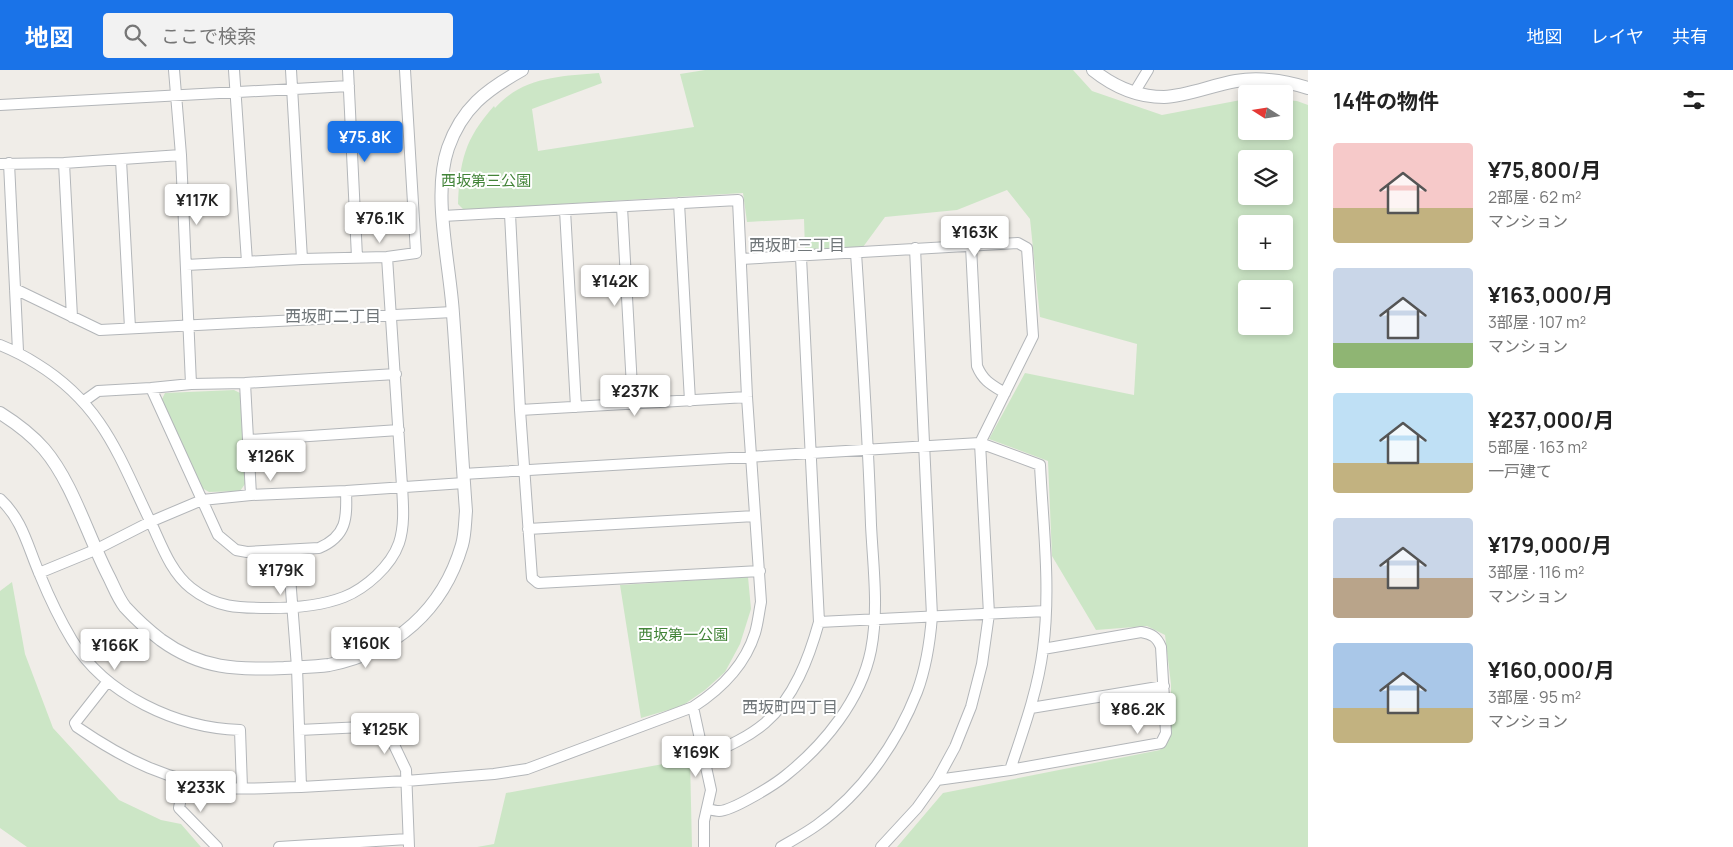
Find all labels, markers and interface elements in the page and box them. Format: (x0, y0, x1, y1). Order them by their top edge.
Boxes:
search box (103, 13, 453, 58)
text: 地図 (25, 20, 73, 53)
icon: search (121, 21, 149, 49)
text: ここで検索 (161, 23, 256, 49)
text: 地図 (1527, 24, 1563, 48)
text: レイヤ (1591, 24, 1644, 48)
text: 共有 (1672, 24, 1708, 48)
north arrow (1238, 85, 1292, 140)
map controls (1238, 85, 1293, 335)
icon: filters (1680, 86, 1708, 114)
text: 14件の物件 (1333, 87, 1439, 115)
pin: ¥75.8K (324, 121, 406, 163)
text: ¥75.8K (339, 126, 391, 148)
button: layers (1238, 150, 1293, 205)
text: ¥75,800/月 (1488, 156, 1601, 184)
icon: home (1373, 163, 1433, 223)
park label: 西坂第三公園 (441, 170, 531, 191)
pin: ¥117K (162, 184, 232, 226)
text: 2部屋 · 62 m² (1488, 186, 1581, 208)
text: ¥117K (176, 189, 218, 211)
pin: ¥76.1K (339, 202, 421, 244)
text: ¥76.1K (356, 207, 404, 229)
text: マンション (1488, 210, 1568, 232)
button: + (1238, 215, 1293, 270)
pin: ¥163K (940, 216, 1010, 258)
text: ¥163K (952, 221, 998, 243)
district label: 西坂町三丁目 (749, 234, 845, 256)
pin: ¥142K (580, 264, 650, 307)
text: ¥142K (592, 270, 638, 292)
button: − (1238, 280, 1293, 335)
text: ¥163,000/月 (1488, 281, 1613, 309)
icon: home (1373, 288, 1433, 348)
district label: 西坂町二丁目 (285, 305, 381, 327)
text: 3部屋 · 107 m² (1488, 311, 1586, 333)
text: マンション (1488, 335, 1568, 357)
pin: ¥237K (600, 374, 670, 417)
text: ¥237K (611, 380, 659, 402)
text: ¥237,000/月 (1488, 406, 1614, 434)
icon: home (1373, 413, 1433, 473)
text: 5部屋 · 163 m² (1488, 436, 1587, 458)
pin: ¥126K (236, 440, 306, 482)
text: ¥126K (248, 445, 294, 467)
text: 一戸建て (1488, 460, 1552, 482)
text: ¥179,000/月 (1488, 531, 1612, 559)
icon: home (1373, 538, 1433, 598)
pin: ¥179K (246, 554, 316, 596)
text: ¥179K (258, 559, 304, 581)
text: 3部屋 · 116 m² (1488, 561, 1584, 583)
text: マンション (1488, 585, 1568, 607)
park label: 西坂第一公園 (638, 624, 728, 645)
pin: ¥160K (331, 626, 401, 669)
pin: ¥166K (80, 628, 150, 671)
text: ¥160K (342, 632, 390, 654)
text: ¥166K (91, 634, 139, 656)
text: ¥160,000/月 (1488, 656, 1615, 684)
icon: home (1373, 663, 1433, 723)
text: 3部屋 · 95 m² (1488, 686, 1581, 708)
pin: ¥86.2K (1097, 692, 1179, 735)
district label: 西坂町四丁目 (742, 696, 838, 718)
text: ¥86.2K (1111, 698, 1165, 720)
text: マンション (1488, 710, 1568, 732)
pin: ¥125K (350, 712, 420, 755)
text: ¥125K (362, 718, 408, 740)
pin: ¥169K (661, 736, 731, 778)
text: ¥169K (673, 741, 719, 763)
pin: ¥233K (166, 770, 236, 813)
text: ¥233K (177, 776, 225, 798)

